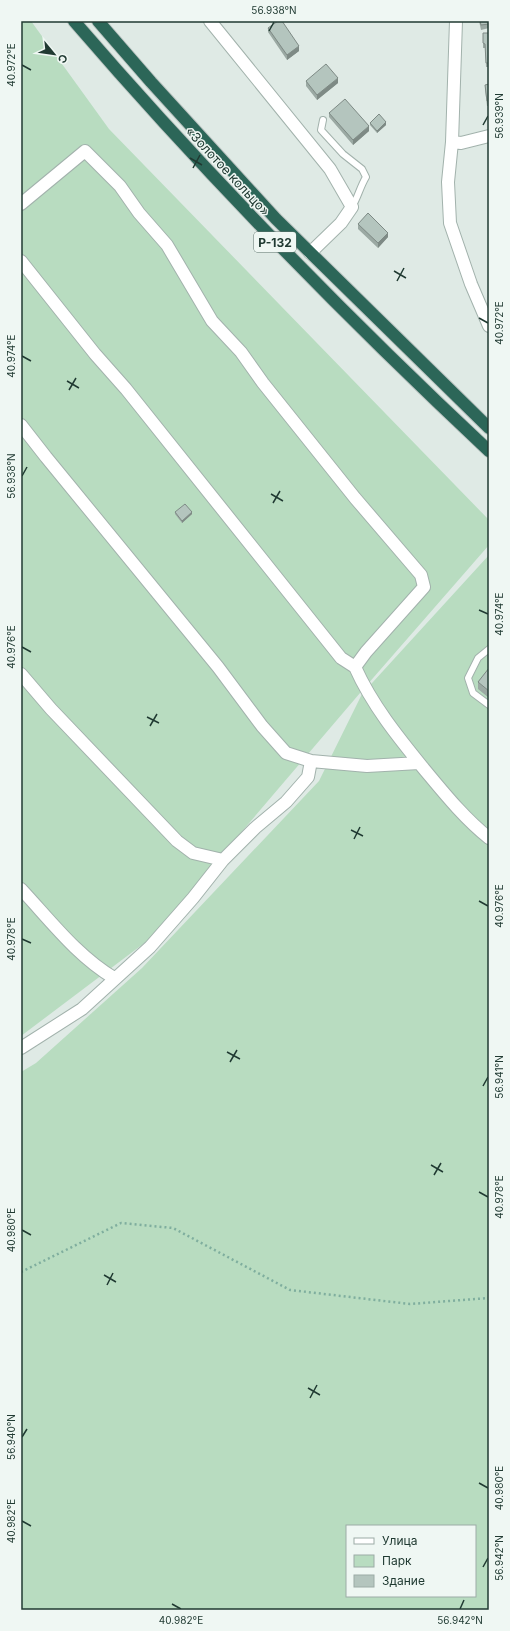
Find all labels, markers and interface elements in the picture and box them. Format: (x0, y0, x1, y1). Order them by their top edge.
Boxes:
text: 56.938°N (251, 4, 297, 16)
north arrow (34, 34, 74, 74)
text: 40.972°E (5, 43, 17, 87)
text: С (55, 52, 71, 66)
text: 56.939°N (493, 93, 505, 139)
street label: «Золотое кольцо» (183, 123, 273, 219)
road number: Р-132 (254, 232, 296, 252)
text: 40.972°E (493, 301, 505, 345)
text: 40.974°E (5, 334, 17, 378)
text: 56.938°N (5, 453, 17, 499)
text: 40.974°E (493, 592, 505, 636)
text: 40.976°E (5, 625, 17, 669)
text: 40.976°E (493, 884, 505, 928)
text: 40.978°E (5, 917, 17, 961)
text: 56.941°N (493, 1055, 505, 1099)
text: 40.978°E (493, 1175, 505, 1219)
text: 40.980°E (5, 1208, 17, 1252)
text: 56.940°N (5, 1414, 17, 1460)
text: 40.980°E (493, 1466, 505, 1510)
text: 40.982°E (5, 1499, 17, 1543)
legend (346, 1525, 476, 1597)
text: Улица (382, 1533, 417, 1548)
text: 56.942°N (493, 1535, 505, 1581)
text: Парк (382, 1553, 412, 1568)
text: Здание (382, 1573, 425, 1588)
text: 40.982°E (159, 1614, 203, 1626)
text: 56.942°N (437, 1614, 483, 1626)

